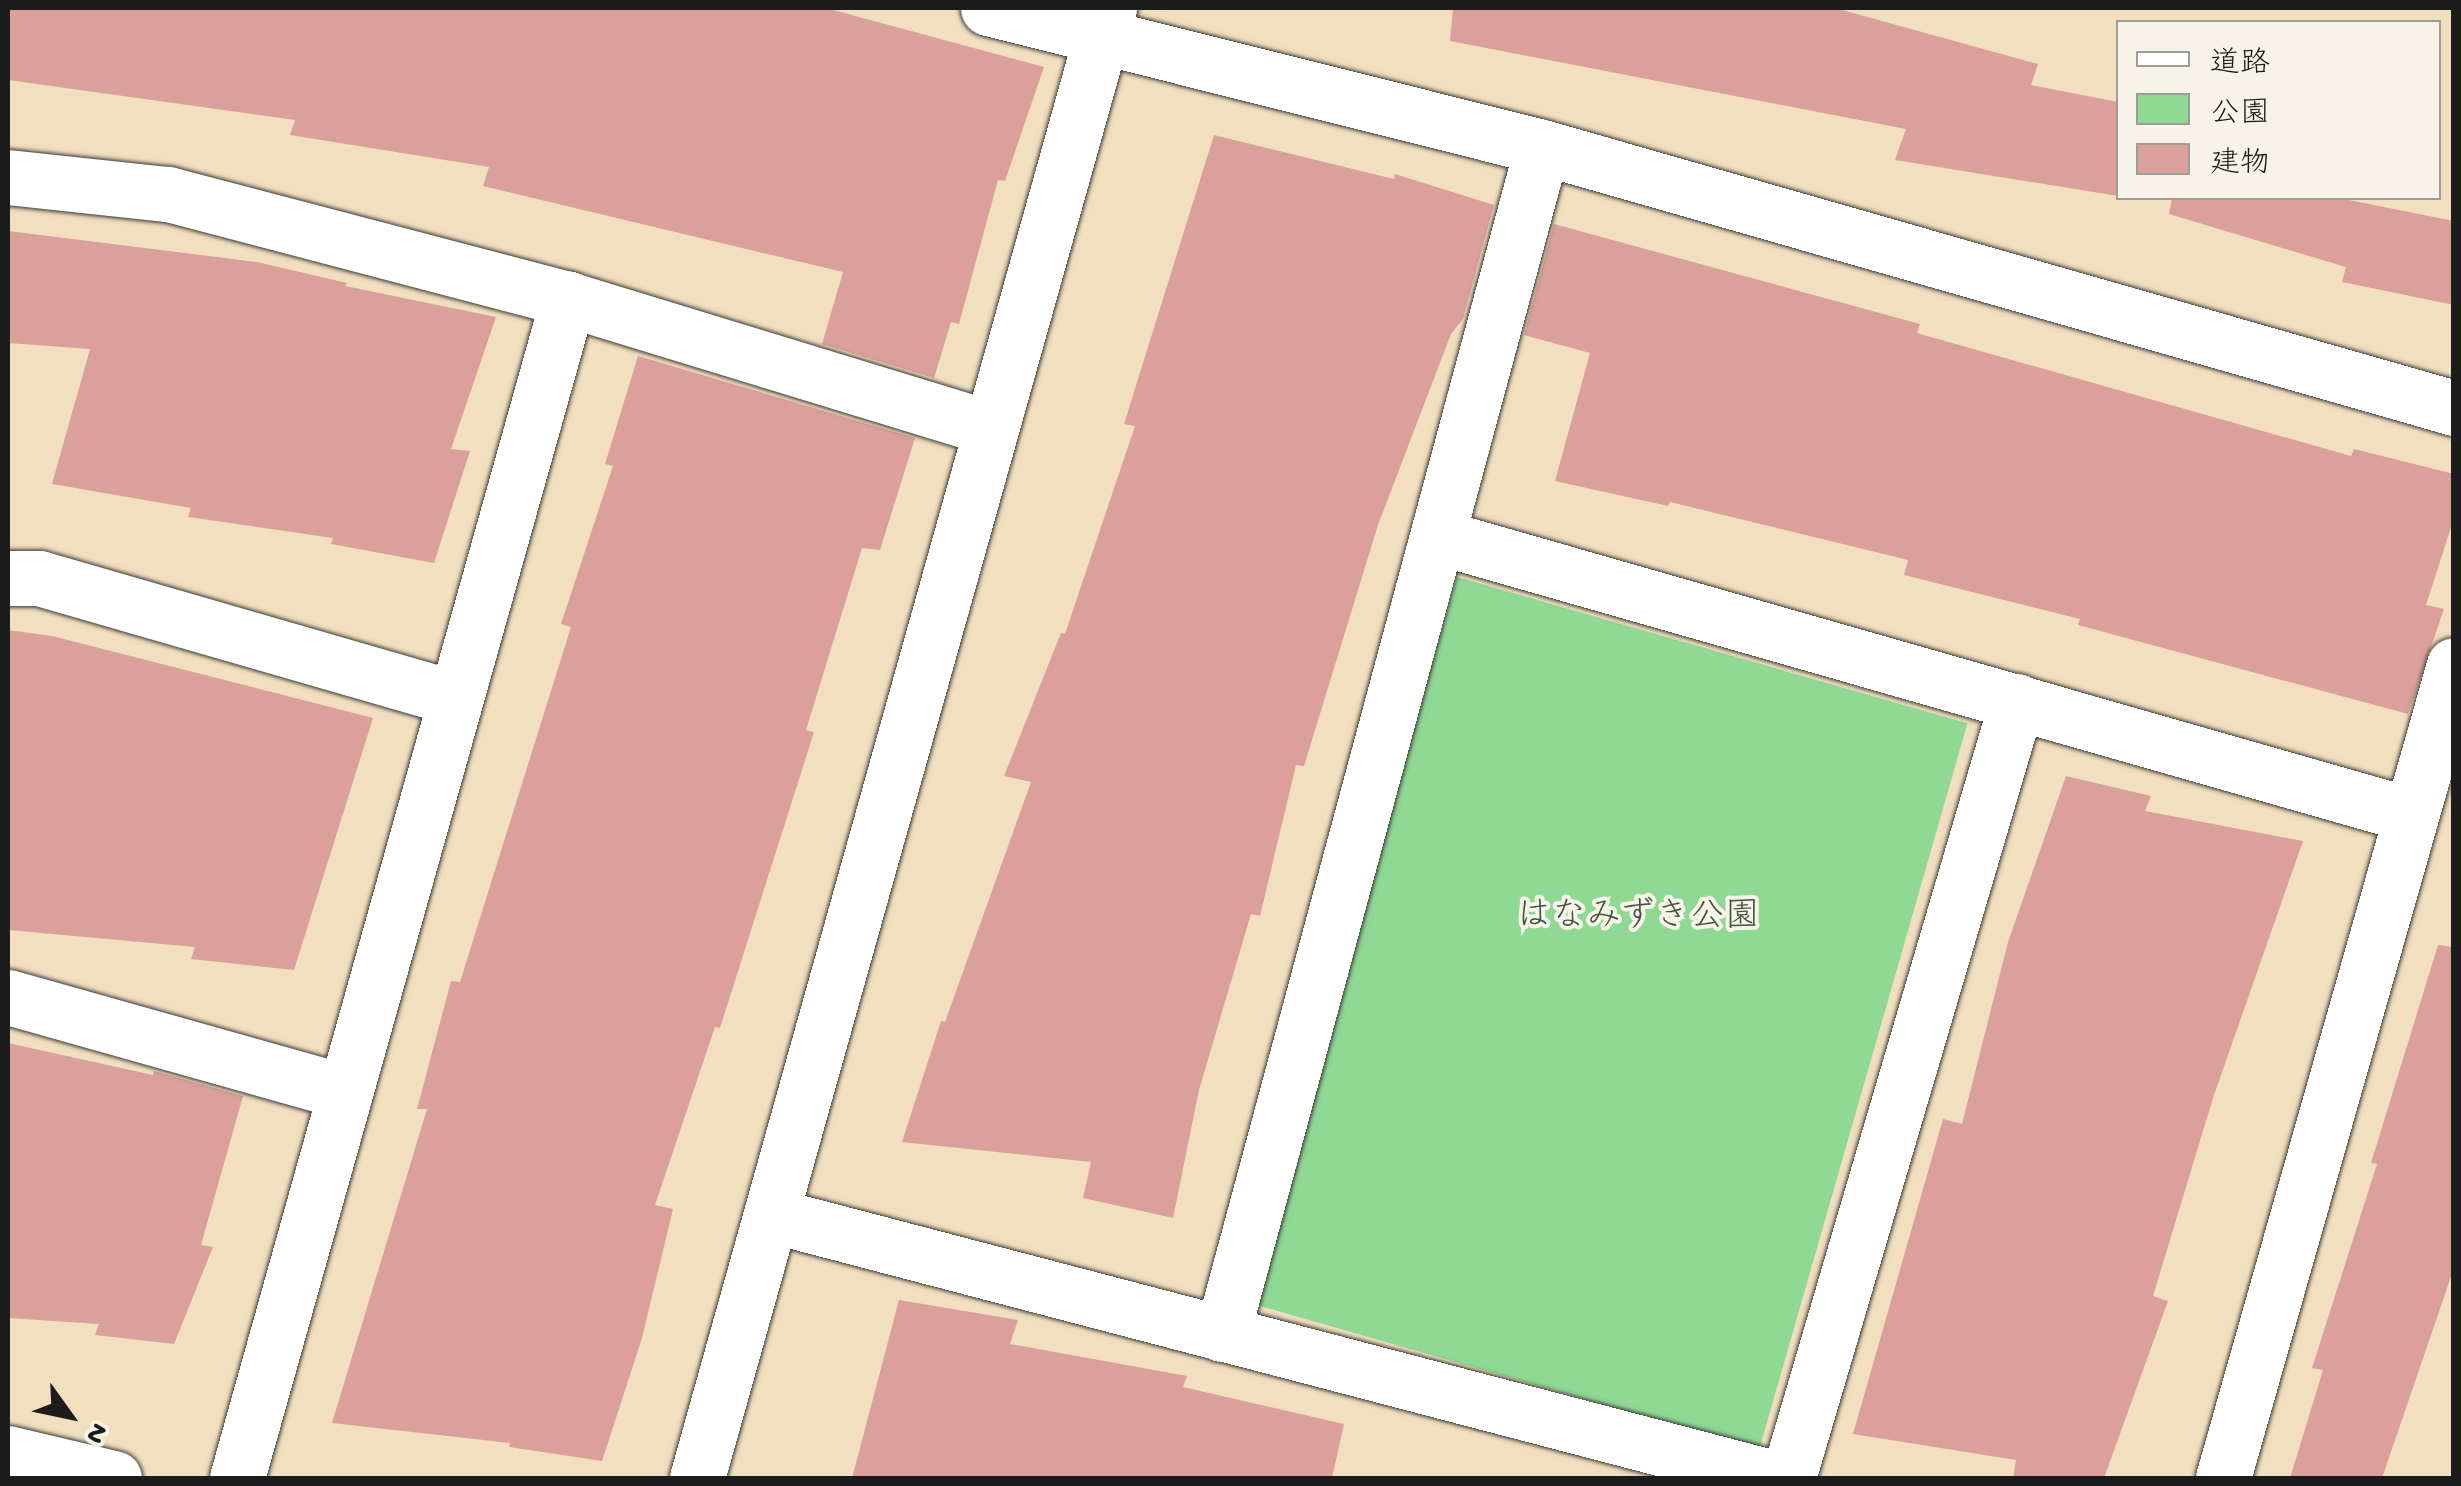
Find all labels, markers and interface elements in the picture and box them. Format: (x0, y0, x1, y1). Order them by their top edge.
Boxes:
legend (2116, 20, 2441, 200)
text: 道路 (2210, 48, 2270, 83)
text: 公園 (2210, 98, 2270, 133)
text: 建物 (2210, 148, 2270, 183)
park label: はなみずき公園 (1516, 898, 1760, 940)
north arrow (20, 1366, 120, 1466)
text: N (77, 1416, 114, 1449)

